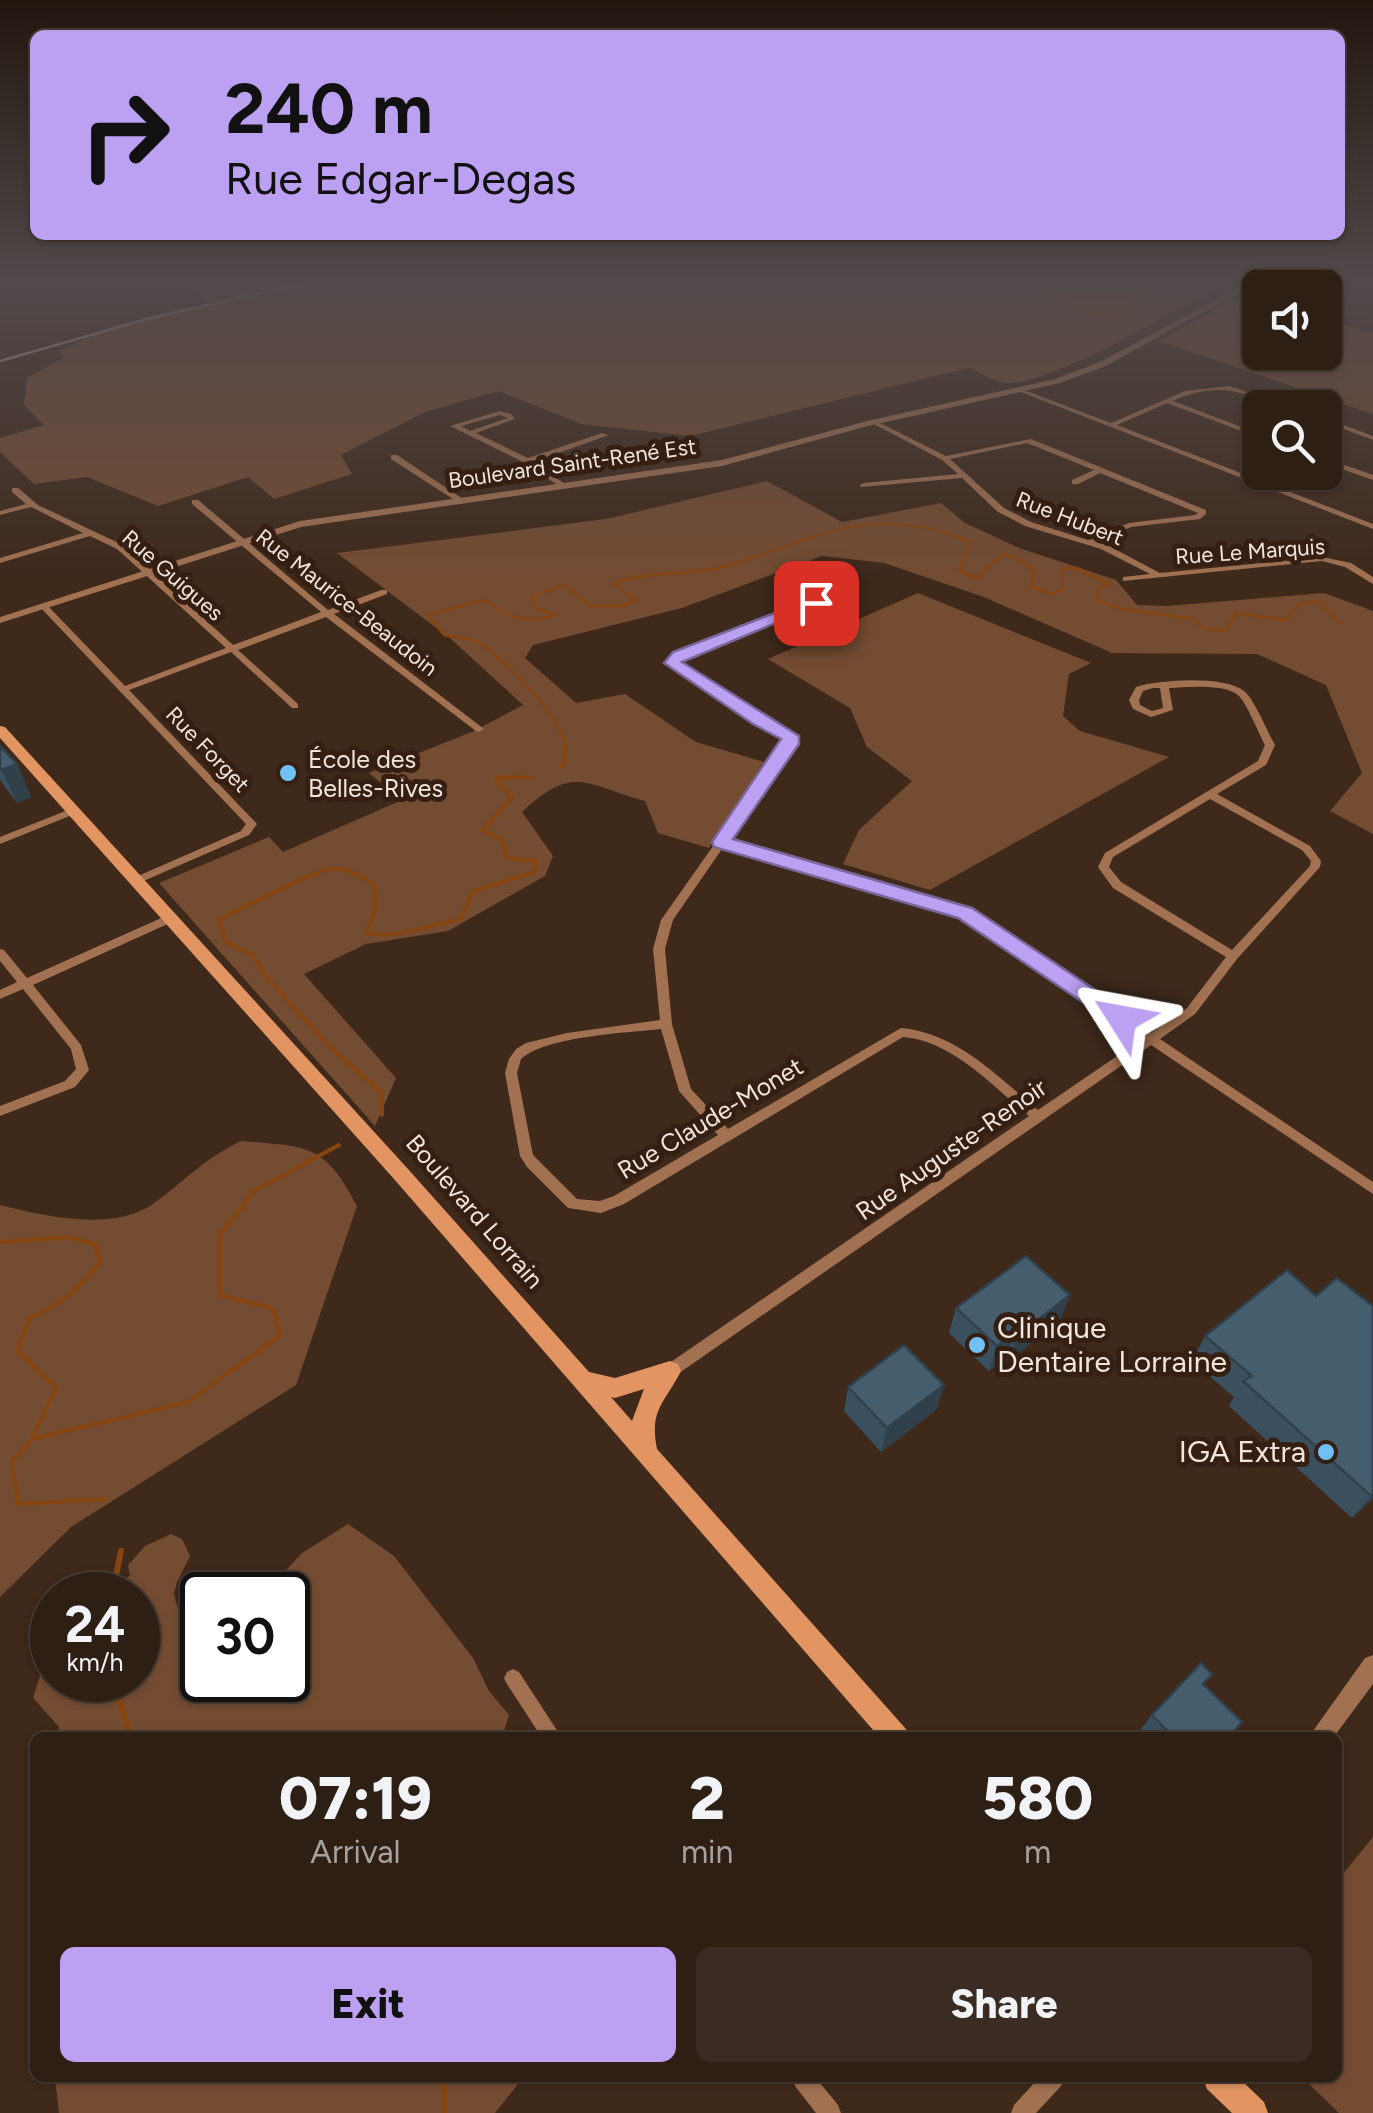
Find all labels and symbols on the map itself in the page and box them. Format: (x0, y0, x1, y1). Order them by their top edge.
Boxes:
street label: Boulevard Saint-René Est (446, 433, 698, 494)
street label: Rue Hubert (1012, 486, 1127, 551)
street label: Rue Maurice-Beaudoin (250, 523, 443, 682)
street label: Rue Guigues (117, 524, 229, 627)
street label: Rue Le Marquis (1174, 533, 1326, 570)
pin (774, 561, 859, 646)
street label: Rue Forget (160, 701, 255, 798)
place label: École des Belles-Rives (308, 744, 443, 803)
marker: École des Belles-Rives (277, 762, 299, 784)
position arrow (1070, 967, 1174, 1071)
street label: Rue Claude-Monet (612, 1051, 808, 1185)
street label: Rue Auguste-Renoir (850, 1072, 1053, 1226)
street label: Boulevard Lorrain (400, 1128, 550, 1294)
place label: Clinique Dentaire Lorraine (997, 1309, 1227, 1380)
marker: Clinique Dentaire Lorraine (966, 1334, 988, 1356)
place label: IGA Extra (1179, 1433, 1306, 1470)
marker: IGA Extra (1315, 1441, 1337, 1463)
speed limit sign: 30 (180, 1572, 310, 1702)

